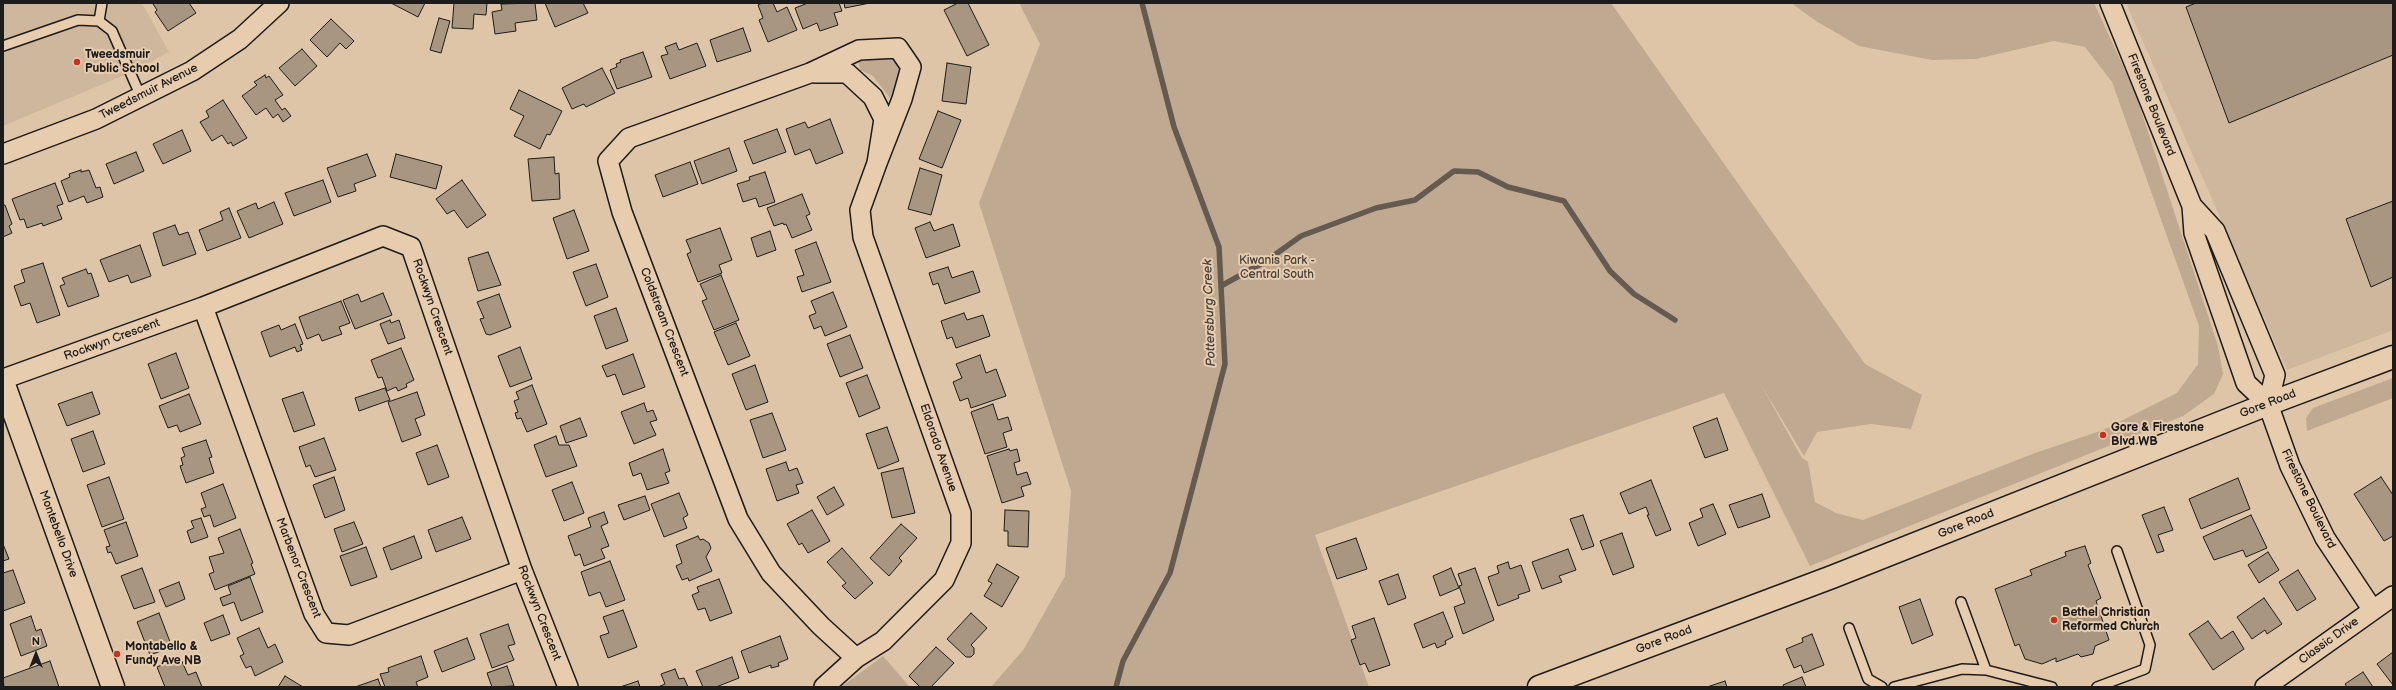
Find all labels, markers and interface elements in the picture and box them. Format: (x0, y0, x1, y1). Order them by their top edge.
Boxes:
place label: Tweedsmuir Public School (85, 48, 159, 76)
street label: Firestone Boulevard (2124, 52, 2178, 158)
marker: Tweedsmuir Public School (72, 57, 82, 67)
street label: Tweedsmuir Avenue (97, 61, 201, 123)
park label: Kiwanis Park - Central South (1239, 254, 1315, 282)
street label: Rockwyn Crescent (409, 257, 455, 357)
water label: Pottersburg Creek (1200, 259, 1220, 367)
street label: Coldstream Crescent (637, 266, 691, 378)
street label: Rockwyn Crescent (62, 316, 162, 364)
street label: Gore Road (2238, 387, 2298, 421)
street label: Eldorado Avenue (916, 402, 960, 494)
place label: Gore & Firestone Blvd WB (2111, 421, 2204, 449)
marker: Gore & Firestone Blvd WB (2098, 430, 2108, 440)
street label: Firestone Boulevard (2278, 447, 2338, 551)
street label: Montebello Drive (36, 488, 80, 580)
street label: Gore Road (1936, 506, 1996, 542)
street label: Marbenor Crescent (272, 516, 324, 620)
street label: Rockwyn Crescent (514, 563, 564, 663)
place label: Bethel Christian Reformed Church (2062, 606, 2160, 634)
street label: Classic Drive (2296, 614, 2362, 668)
marker: Bethel Christian Reformed Church (2049, 615, 2059, 625)
street label: Gore Road (1634, 623, 1694, 657)
north arrow (16, 634, 56, 674)
text: N (32, 635, 40, 648)
place label: Montabello & Fundy Ave NB (125, 640, 201, 668)
marker: Montabello & Fundy Ave NB (112, 649, 122, 659)

